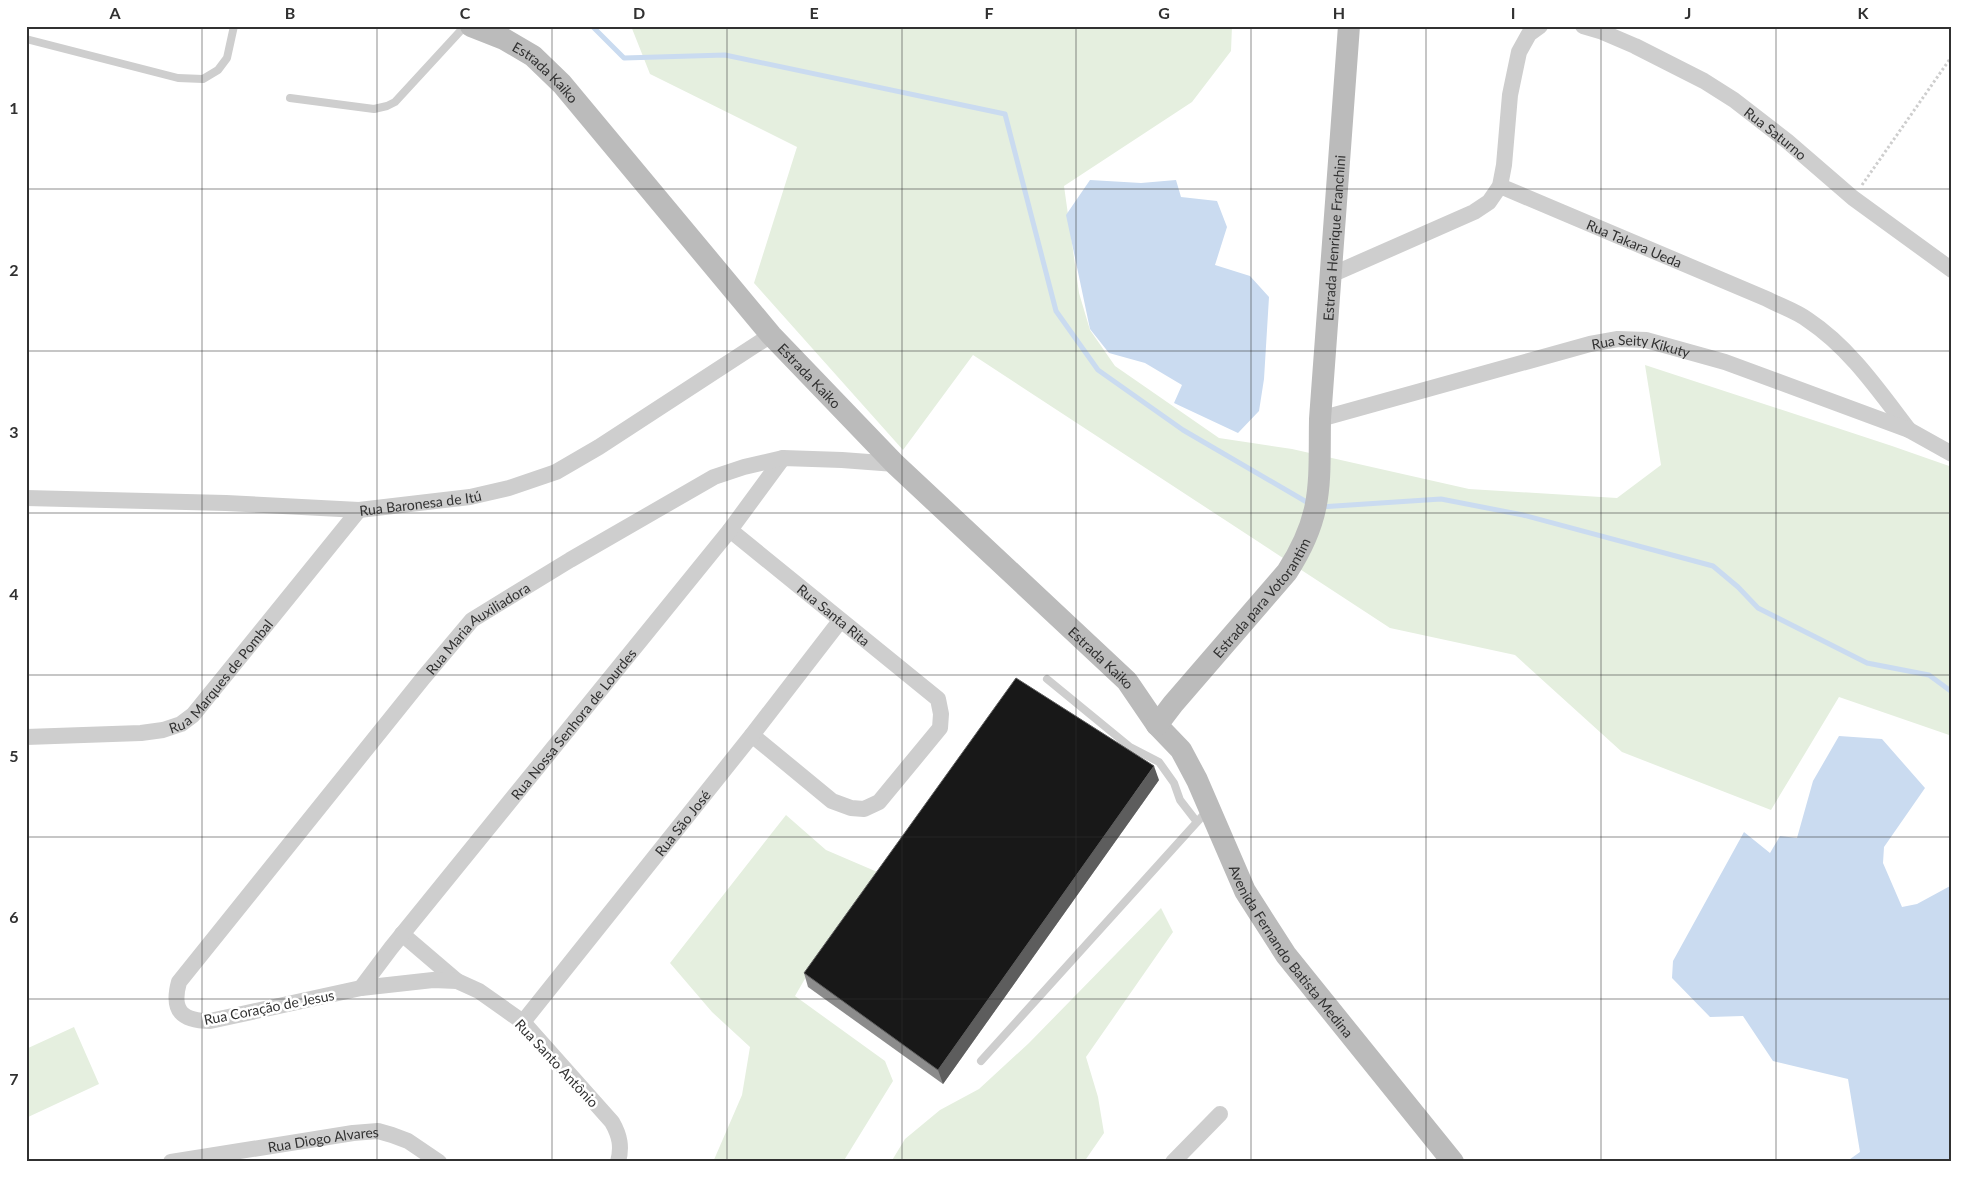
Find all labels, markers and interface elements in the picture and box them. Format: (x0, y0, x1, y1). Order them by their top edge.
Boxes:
text: A (108, 3, 121, 22)
text: B (285, 3, 295, 22)
text: C (460, 3, 471, 22)
text: D (633, 3, 645, 22)
text: E (809, 3, 819, 22)
text: F (984, 3, 994, 22)
text: G (1158, 3, 1170, 22)
text: H (1333, 3, 1345, 22)
text: I (1511, 3, 1515, 22)
text: J (1685, 3, 1691, 22)
text: K (1858, 3, 1870, 22)
street label: Estrada Kaiko (510, 38, 582, 106)
text: 1 (9, 98, 19, 117)
street label: Rua Saturno (1741, 103, 1811, 163)
street label: Estrada Henrique Franchini (1319, 154, 1348, 322)
street label: Rua Takara Ueda (1584, 215, 1685, 271)
text: 2 (9, 260, 19, 279)
street label: Rua Seity Kikuty (1590, 331, 1693, 361)
street label: Estrada Kaiko (775, 339, 845, 411)
text: 3 (9, 422, 19, 441)
street label: Rua Baronesa de Itú (358, 486, 483, 518)
street label: Estrada para Votorantim (1209, 535, 1313, 661)
street label: Rua Maria Auxiliadora (422, 578, 533, 677)
street label: Rua Santa Rita (794, 580, 874, 649)
text: 4 (9, 584, 19, 603)
street label: Rua Marques de Pombal (166, 616, 276, 736)
street label: Estrada Kaiko (1065, 623, 1138, 692)
street label: Rua Nossa Senhora de Lourdes (507, 645, 639, 802)
text: 5 (9, 746, 19, 765)
street label: Rua São José (651, 786, 713, 859)
street label: Avenida Fernando Batista Medina (1226, 862, 1357, 1041)
text: 6 (9, 907, 19, 926)
street label: Rua Coração de Jesus (202, 986, 336, 1028)
street label: Rua Santo Antônio (512, 1015, 602, 1111)
text: 7 (9, 1069, 19, 1088)
street label: Rua Diogo Alvares (266, 1122, 379, 1155)

